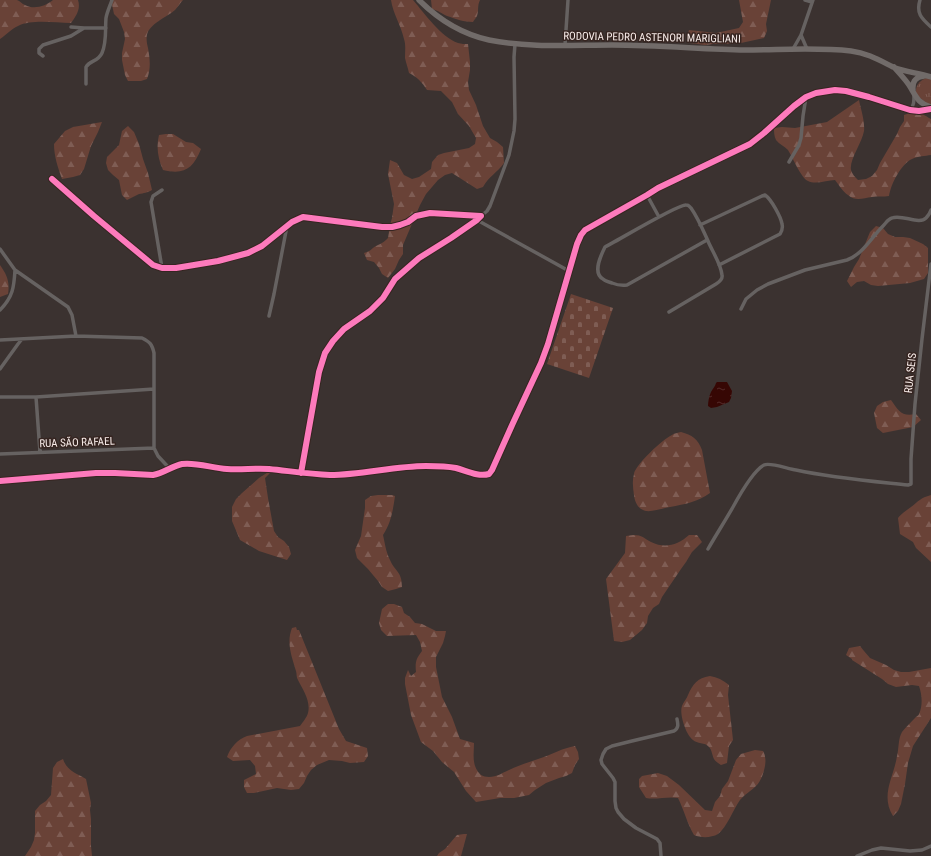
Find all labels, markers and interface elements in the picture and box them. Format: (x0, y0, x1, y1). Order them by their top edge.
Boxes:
street label: RODOVIA PEDRO ASTENORI MARIGLIANI (563, 29, 741, 46)
street label: RUA SEIS (902, 352, 919, 394)
street label: RUA SÃO RAFAEL (39, 435, 115, 450)

